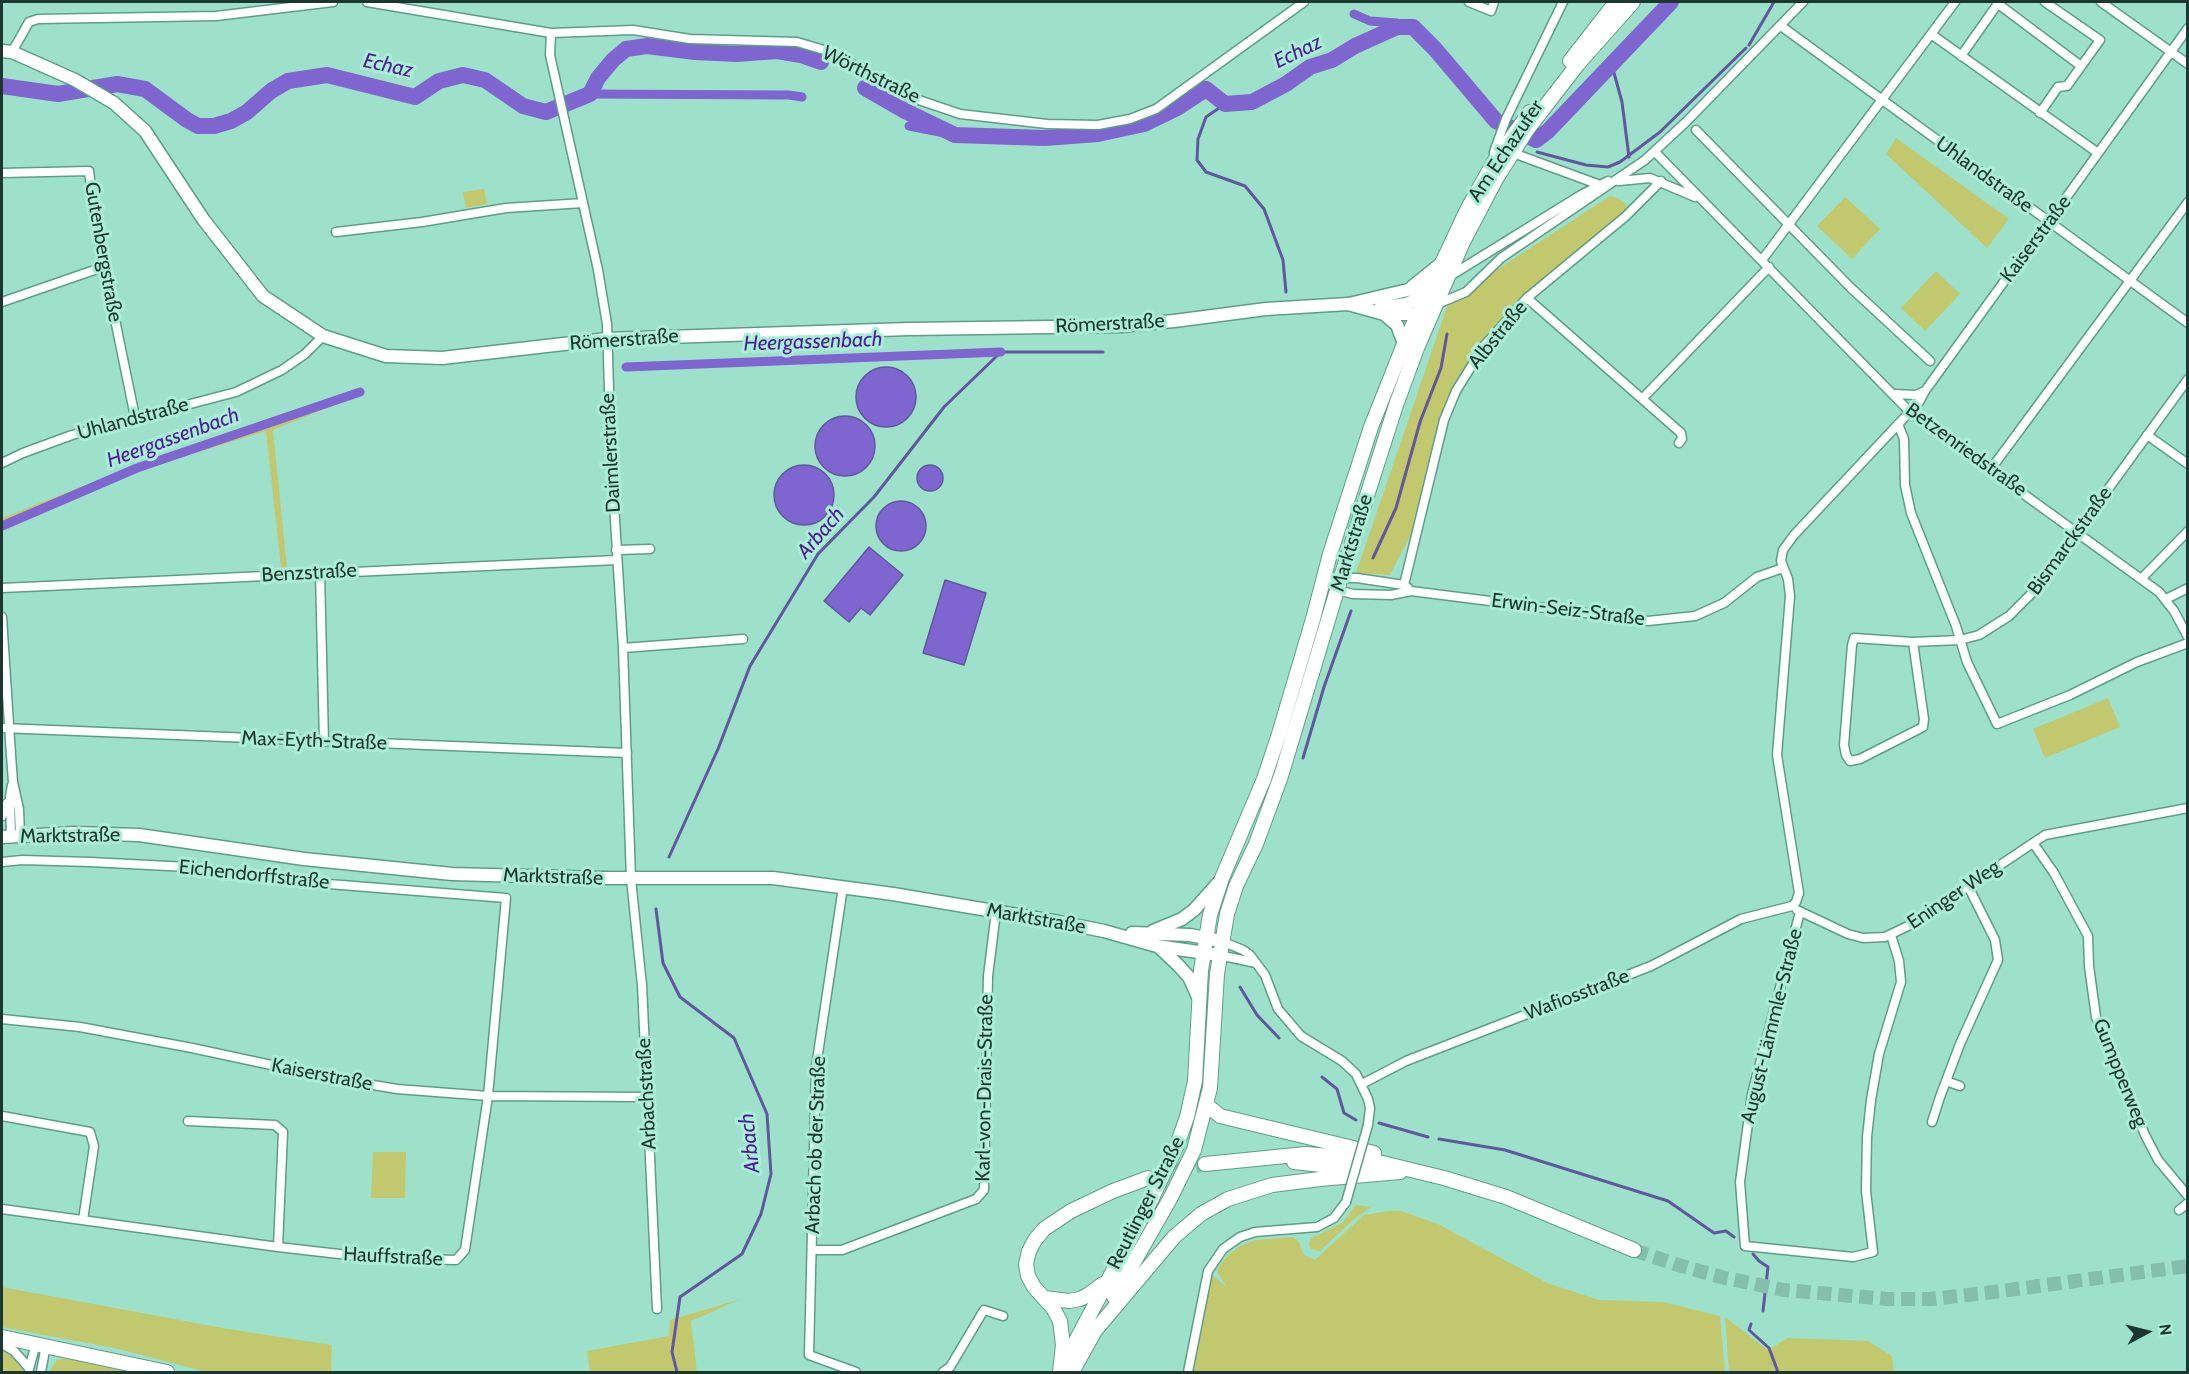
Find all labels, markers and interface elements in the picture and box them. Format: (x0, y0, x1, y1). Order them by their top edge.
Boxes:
water label: Echaz (1270, 30, 1326, 74)
street label: Wörthstraße (818, 41, 924, 109)
water label: Echaz (361, 48, 415, 84)
street label: Am Echazufer (1463, 96, 1549, 206)
street label: Uhlandstraße (1931, 132, 2037, 218)
street label: Gutenbergstraße (79, 180, 127, 324)
street label: Kaiserstraße (1996, 191, 2076, 287)
street label: Albstraße (1463, 296, 1533, 374)
street label: Römerstraße (1055, 309, 1165, 339)
street label: Römerstraße (569, 324, 679, 356)
water label: Heergassenbach (743, 327, 883, 357)
street label: Uhlandstraße (75, 393, 191, 445)
street label: Daimlerstraße (596, 393, 626, 513)
street label: Betzenriedstraße (1901, 398, 2031, 502)
water label: Heergassenbach (103, 402, 243, 474)
street label: Bismarckstraße (2023, 482, 2117, 600)
street label: Marktstraße (1326, 492, 1378, 594)
water label: Arbach (792, 502, 850, 564)
street label: Benzstraße (261, 559, 357, 587)
street label: Erwin-Seiz-Straße (1490, 589, 1646, 631)
street label: Max-Eyth-Straße (241, 726, 387, 756)
street label: Marktstraße (20, 823, 120, 849)
street label: Eichendorffstraße (178, 855, 330, 895)
street label: Eninger Weg (1903, 855, 2005, 935)
street label: Marktstraße (503, 863, 603, 891)
street label: Marktstraße (985, 898, 1087, 940)
street label: August-Lämmle-Straße (1736, 926, 1808, 1126)
street label: Wafiosstraße (1521, 964, 1633, 1026)
street label: Karl-von-Drais-Straße (971, 994, 999, 1182)
street label: Gumpperweg (2087, 1015, 2153, 1131)
street label: Arbachstraße (632, 1038, 662, 1150)
street label: Kaiserstraße (269, 1053, 375, 1097)
street label: Arbach ob der Straße (801, 1056, 831, 1234)
water label: Arbach (734, 1112, 766, 1174)
street label: Reutlinger Straße (1102, 1133, 1190, 1273)
street label: Hauffstraße (343, 1242, 443, 1272)
north arrow (2117, 1302, 2177, 1362)
text: N (2155, 1323, 2175, 1337)

